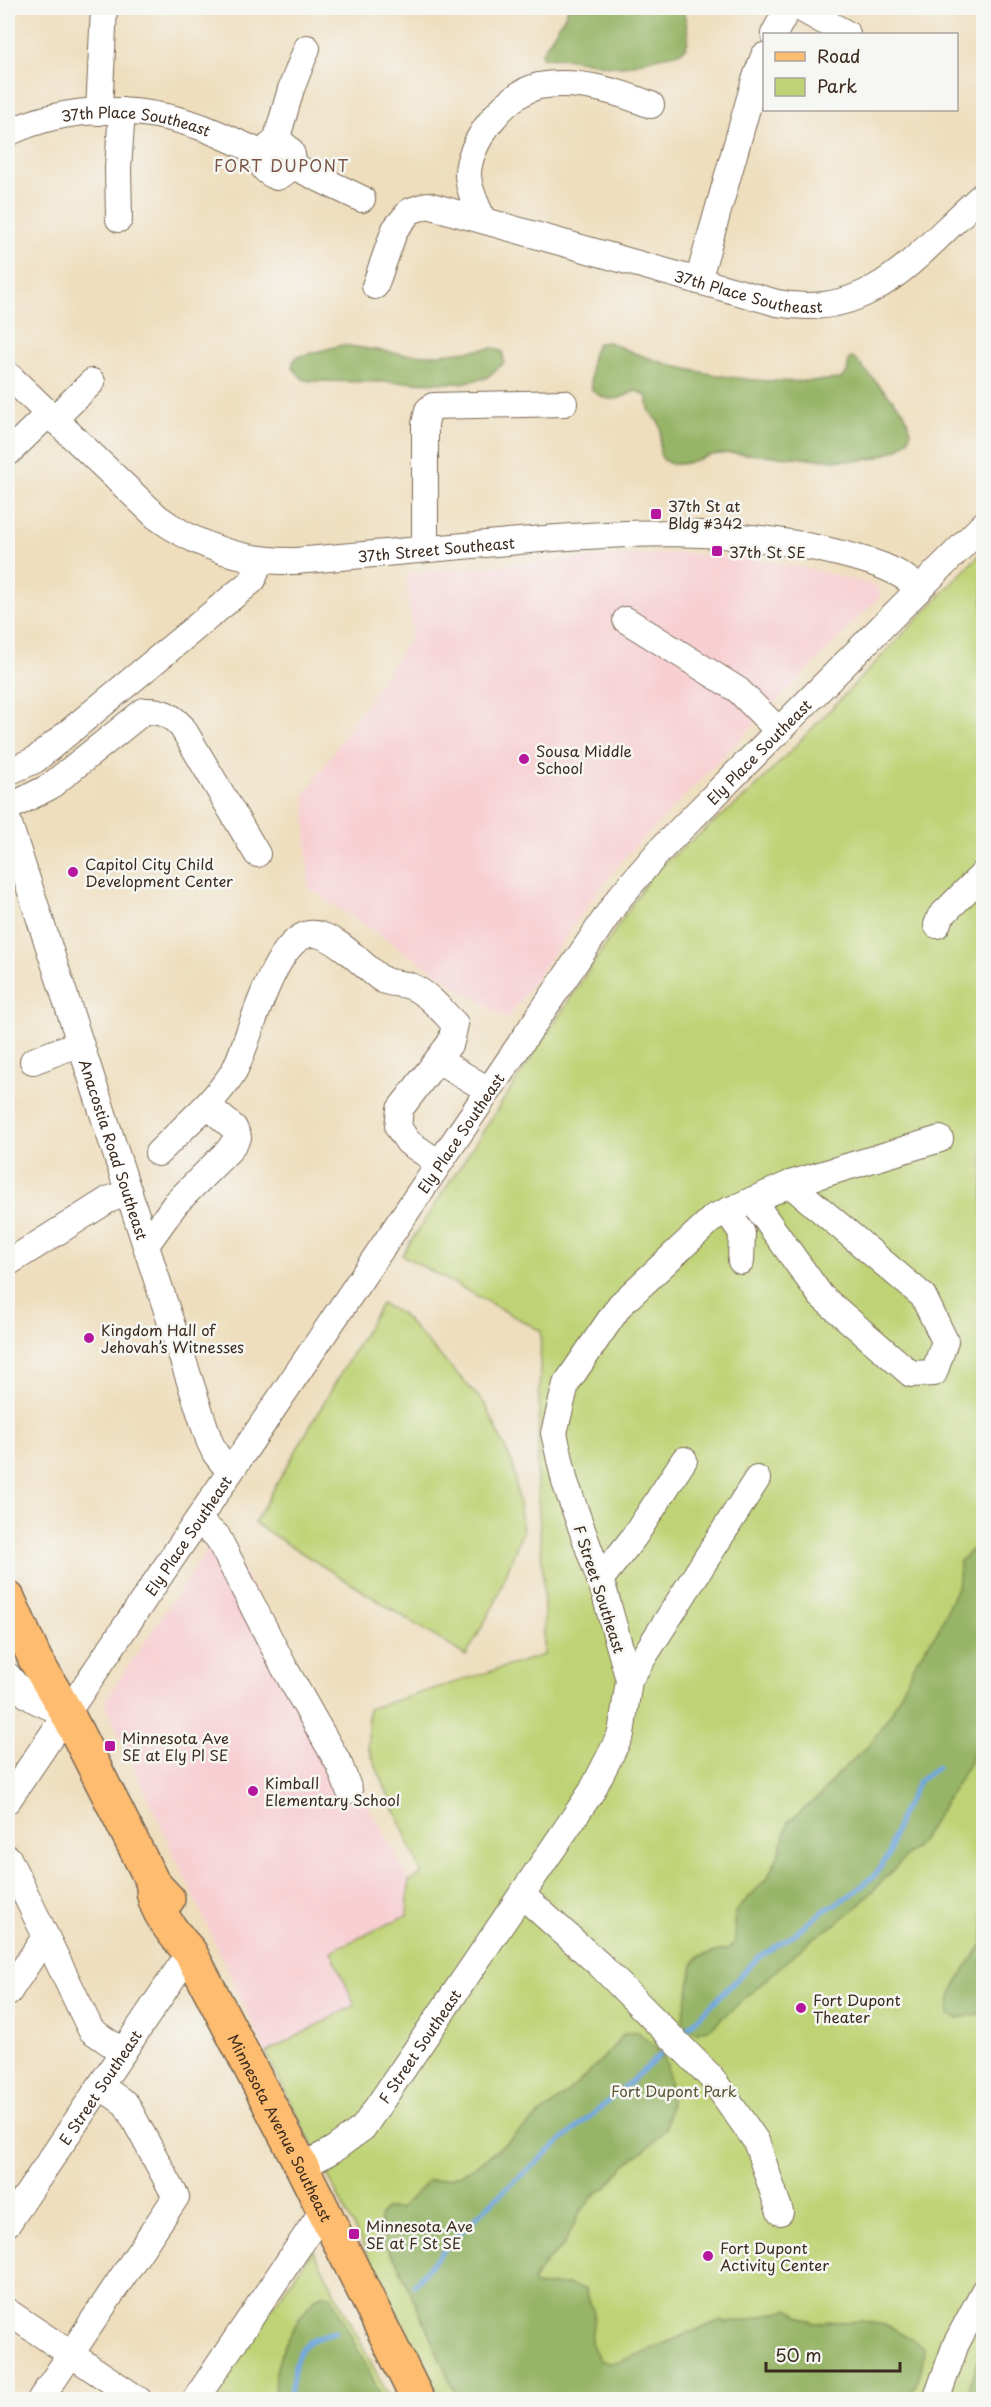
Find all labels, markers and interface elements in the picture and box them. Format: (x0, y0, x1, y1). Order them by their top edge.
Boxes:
legend (763, 33, 958, 111)
text: Road (817, 42, 861, 69)
text: Park (817, 72, 857, 99)
street label: 37th Place Southeast (59, 99, 214, 141)
district label: FORT DUPONT (214, 153, 350, 177)
street label: 37th Place Southeast (672, 263, 823, 318)
place label: 37th St at Bldg #342 (668, 494, 743, 534)
marker: 37th St at Bldg #342 (649, 507, 663, 521)
street label: 37th Street Southeast (357, 530, 516, 567)
place label: 37th St SE (729, 540, 806, 563)
marker: 37th St SE (710, 544, 724, 558)
street label: Ely Place Southeast (701, 693, 816, 809)
place label: Sousa Middle School (536, 739, 632, 779)
marker: Sousa Middle School (517, 752, 531, 766)
place label: Capitol City Child Development Center (85, 852, 233, 892)
marker: Capitol City Child Development Center (66, 865, 80, 879)
street label: Anacostia Road Southeast (74, 1056, 155, 1243)
street label: Ely Place Southeast (411, 1068, 509, 1197)
place label: Kingdom Hall of Jehovah’s Witnesses (101, 1318, 244, 1358)
marker: Kingdom Hall of Jehovah’s Witnesses (82, 1331, 96, 1345)
street label: Ely Place Southeast (138, 1470, 236, 1600)
street label: F Street Southeast (568, 1522, 632, 1656)
place label: Minnesota Ave SE at Ely Pl SE (122, 1726, 229, 1766)
marker: Minnesota Ave SE at Ely Pl SE (103, 1739, 117, 1753)
place label: Kimball Elementary School (265, 1771, 400, 1811)
marker: Kimball Elementary School (246, 1784, 260, 1798)
street label: F Street Southeast (372, 1984, 466, 2107)
place label: Fort Dupont Theater (813, 1988, 901, 2028)
marker: Fort Dupont Theater (794, 2001, 808, 2015)
street label: E Street Southeast (52, 2025, 146, 2149)
street label: Minnesota Avenue Southeast (223, 2030, 339, 2225)
park label: Fort Dupont Park (611, 2079, 737, 2102)
place label: Minnesota Ave SE at F St SE (366, 2214, 473, 2254)
marker: Minnesota Ave SE at F St SE (347, 2227, 361, 2241)
place label: Fort Dupont Activity Center (720, 2236, 829, 2276)
marker: Fort Dupont Activity Center (701, 2249, 715, 2263)
scale bar (766, 2335, 900, 2373)
text: 50 m (775, 2341, 822, 2368)

